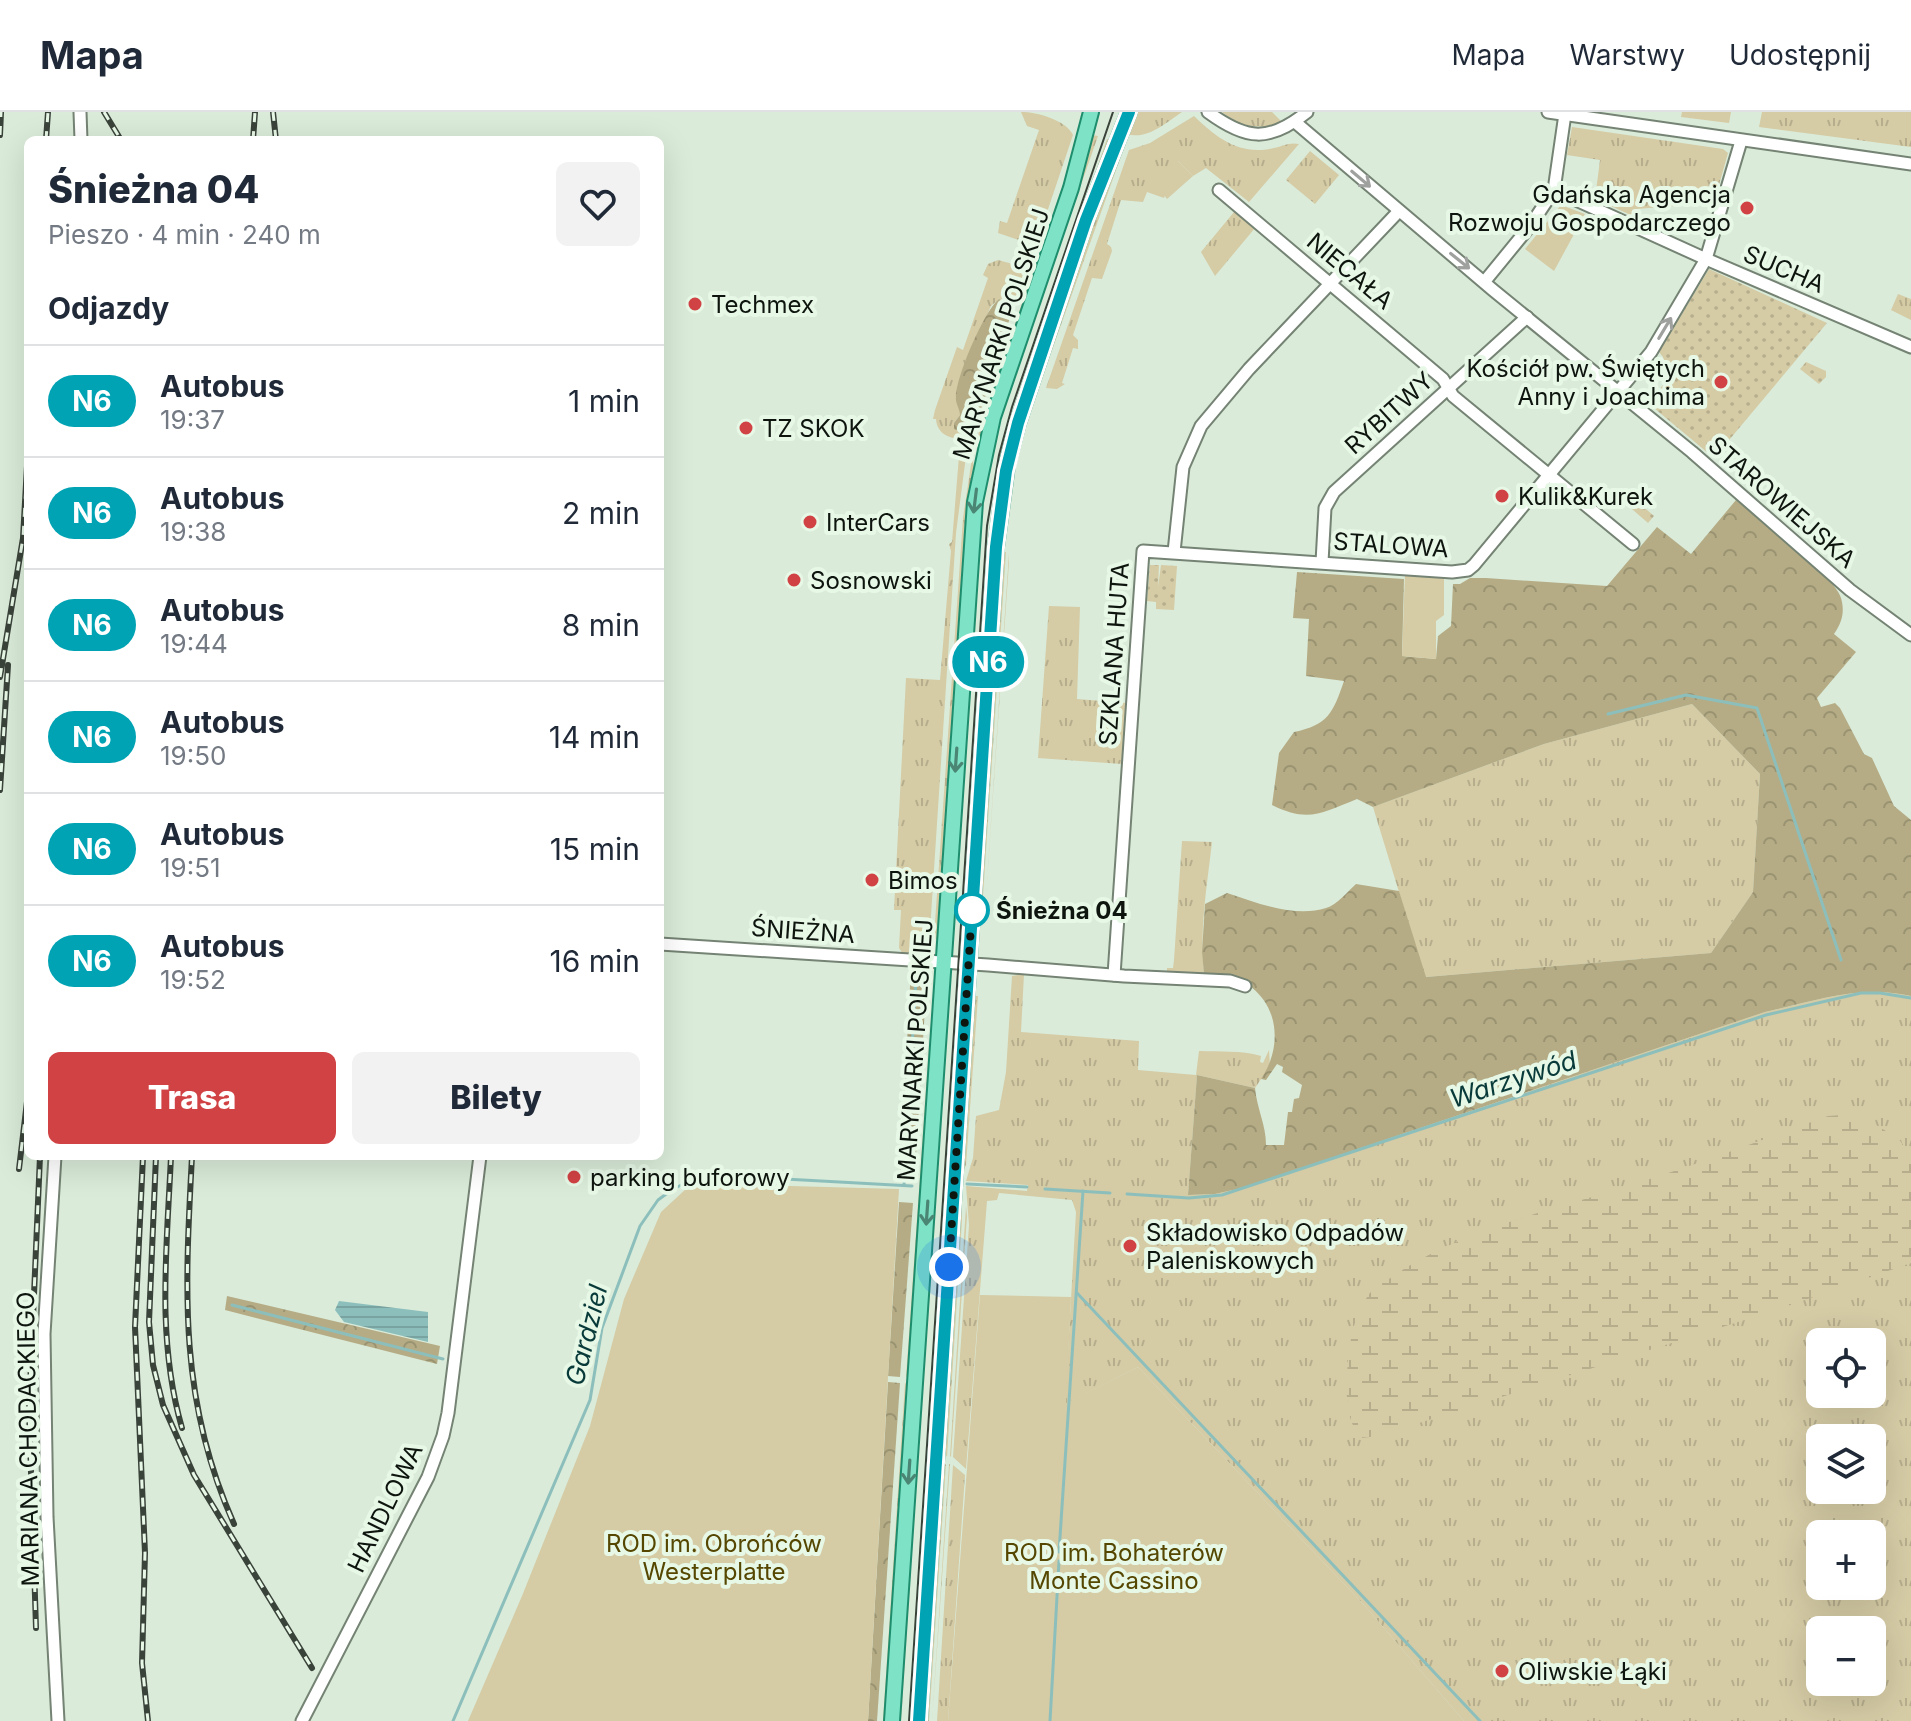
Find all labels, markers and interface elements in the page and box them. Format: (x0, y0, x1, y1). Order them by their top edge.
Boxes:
text: Mapa (40, 32, 144, 78)
text: Mapa (1451, 38, 1526, 72)
text: Warstwy (1570, 38, 1685, 72)
text: Udostępnij (1729, 38, 1871, 72)
button: heart (556, 162, 640, 246)
text: Śnieżna 04 (48, 166, 259, 212)
one-way arrow (1350, 170, 1370, 188)
place label: Gdańska Agencja Rozwoju Gospodarczego (1448, 180, 1731, 237)
marker: Gdańska Agencja Rozwoju Gospodarczego (1738, 199, 1756, 217)
street label: MARYNARKI POLSKIEJ (947, 205, 1055, 463)
text: Pieszo · 4 min · 240 m (48, 219, 321, 250)
street label: NIECAŁA (1301, 227, 1399, 315)
street label: SUCHA (1739, 239, 1829, 299)
one-way arrow (1449, 252, 1470, 269)
text: Odjazdy (48, 290, 169, 326)
place label: Techmex (711, 290, 814, 319)
marker: Techmex (686, 295, 704, 313)
one-way arrow (1657, 317, 1673, 340)
place label: Kościół pw. Świętych Anny i Joachima (1466, 354, 1705, 411)
street label: RYBITWY (1339, 366, 1439, 460)
text: Autobus (160, 368, 285, 404)
marker: Kościół pw. Świętych Anny i Joachima (1712, 373, 1730, 391)
text: 1 min (568, 383, 640, 419)
text: N6 (72, 384, 112, 418)
text: 19:37 (160, 404, 225, 435)
place label: TZ SKOK (762, 414, 865, 443)
marker: TZ SKOK (737, 419, 755, 437)
street label: STAROWIEJSKA (1702, 430, 1862, 574)
text: Autobus (160, 480, 285, 516)
place label: Kulik&Kurek (1518, 482, 1653, 511)
marker: Kulik&Kurek (1493, 487, 1511, 505)
one-way arrow (967, 488, 982, 513)
text: 2 min (562, 495, 640, 531)
text: N6 (72, 496, 112, 530)
place label: InterCars (826, 508, 930, 537)
marker: InterCars (801, 513, 819, 531)
text: 19:38 (160, 516, 226, 547)
street label: STALOWA (1332, 527, 1450, 563)
street label: SZKLANA HUTA (1093, 561, 1135, 747)
place label: Sosnowski (810, 566, 932, 595)
marker: Sosnowski (785, 571, 803, 589)
text: Autobus (160, 592, 285, 628)
text: 8 min (562, 607, 640, 643)
text: N6 (72, 608, 112, 642)
text: 19:44 (160, 628, 228, 659)
line badge: N6 (952, 636, 1024, 688)
text: N6 (968, 645, 1008, 679)
text: Autobus (160, 704, 285, 740)
text: 14 min (549, 719, 640, 755)
text: N6 (72, 720, 112, 754)
text: 19:50 (160, 740, 226, 771)
one-way arrow (948, 746, 963, 773)
text: Autobus (160, 816, 285, 852)
text: 15 min (550, 831, 640, 867)
text: N6 (72, 832, 112, 866)
text: 19:51 (160, 852, 221, 883)
place label: Bimos (888, 866, 958, 895)
marker: Bimos (863, 871, 881, 889)
marker: Śnieżna 04 (955, 893, 989, 927)
place label: Śnieżna 04 (996, 896, 1128, 925)
street label: ŚNIEŻNA (750, 913, 856, 949)
street label: MARYNARKI POLSKIEJ (891, 918, 939, 1182)
text: Autobus (160, 928, 285, 964)
text: 16 min (549, 943, 640, 979)
text: N6 (72, 944, 112, 978)
text: 19:52 (160, 964, 226, 995)
water label: Warzywód (1446, 1044, 1580, 1114)
button: Trasa (48, 1052, 336, 1144)
button: Bilety (352, 1052, 640, 1144)
place label: parking buforowy (590, 1163, 790, 1192)
marker: parking buforowy (565, 1168, 583, 1186)
one-way arrow (919, 1199, 934, 1226)
place label: Składowisko Odpadów Paleniskowych (1146, 1218, 1404, 1275)
marker: Składowisko Odpadów Paleniskowych (1121, 1237, 1139, 1255)
your location (929, 1247, 969, 1287)
water label: Gardziel (559, 1281, 614, 1389)
street label: MARIANA CHODACKIEGO (11, 1291, 45, 1587)
map controls (1806, 1328, 1886, 1696)
button: locate (1806, 1328, 1886, 1408)
button: layers (1806, 1424, 1886, 1504)
street label: HANDLOWA (341, 1439, 429, 1577)
one-way arrow (901, 1458, 916, 1485)
button: + (1806, 1520, 1886, 1600)
park label: ROD im. Obrońców Westerplatte (606, 1529, 822, 1586)
park label: ROD im. Bohaterów Monte Cassino (1004, 1538, 1224, 1595)
button: − (1806, 1616, 1886, 1696)
place label: Oliwskie Łąki (1518, 1657, 1667, 1686)
marker: Oliwskie Łąki (1493, 1662, 1511, 1680)

